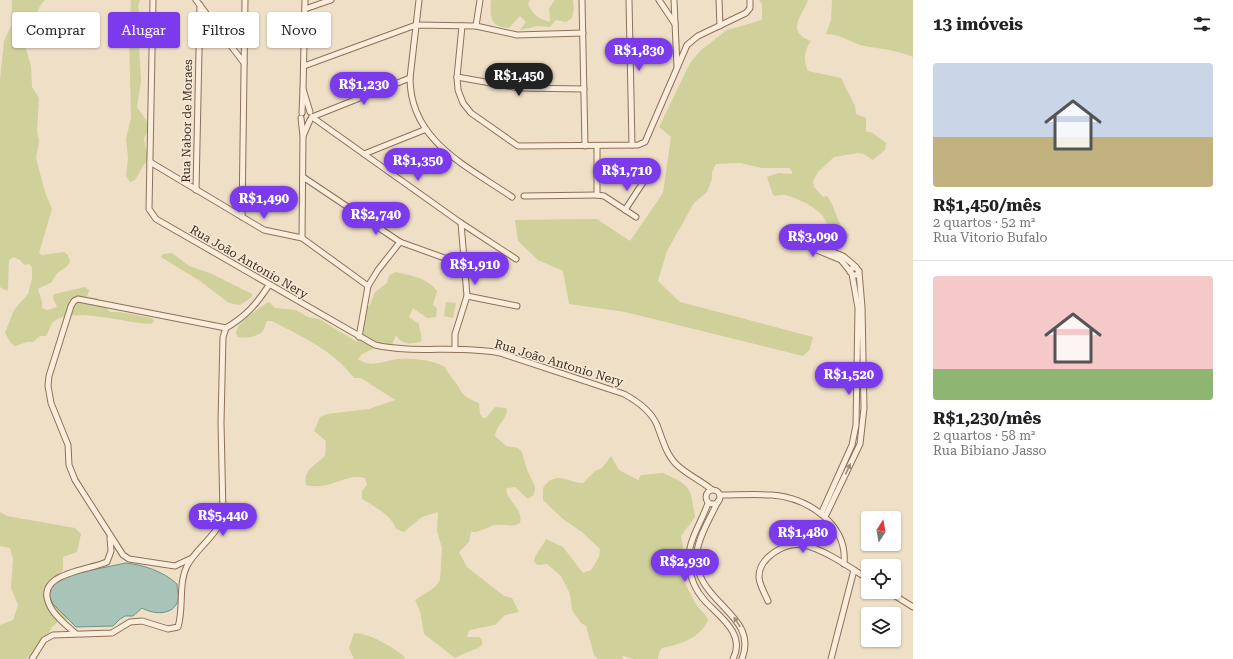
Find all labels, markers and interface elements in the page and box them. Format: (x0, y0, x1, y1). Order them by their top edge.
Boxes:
chip: Comprar (12, 12, 100, 48)
chip: Alugar (108, 12, 180, 48)
chip: Filtros (188, 12, 259, 48)
chip: Novo (267, 12, 331, 48)
icon: filters (1191, 13, 1213, 35)
text: 13 imóveis (933, 14, 1023, 34)
pin: R$1,830 (602, 38, 676, 72)
text: R$1,830 (614, 43, 664, 58)
street label: Rua Nabor de Moraes (179, 59, 195, 183)
pin: R$1,450 (482, 63, 556, 97)
text: R$1,450 (494, 68, 544, 83)
pin: R$1,230 (327, 72, 401, 106)
text: R$1,230 (339, 77, 389, 92)
icon: home (1037, 89, 1109, 161)
pin: R$1,350 (381, 148, 455, 182)
text: R$1,350 (393, 153, 443, 168)
pin: R$1,710 (590, 158, 664, 192)
text: R$1,710 (602, 163, 652, 178)
pin: R$1,490 (227, 186, 301, 220)
text: R$1,490 (239, 191, 289, 206)
text: R$1,450/mês (933, 195, 1041, 215)
pin: R$2,740 (339, 202, 413, 236)
text: R$2,740 (351, 207, 401, 222)
text: 2 quartos · 52 m² (933, 215, 1035, 230)
street label: Rua João Antonio Nery (188, 222, 311, 302)
pin: R$3,090 (776, 224, 850, 258)
text: R$3,090 (788, 229, 838, 244)
text: Rua Vitorio Bufalo (933, 230, 1048, 245)
pin: R$1,910 (438, 252, 512, 286)
text: R$1,910 (450, 257, 500, 272)
icon: home (1037, 302, 1109, 374)
street label: Rua João Antonio Nery (493, 337, 626, 390)
pin: R$1,520 (812, 362, 886, 396)
text: R$1,520 (824, 367, 874, 382)
text: R$1,230/mês (933, 408, 1041, 428)
text: 2 quartos · 58 m² (933, 428, 1035, 443)
text: Rua Bibiano Jasso (933, 443, 1047, 458)
one-way arrow (845, 463, 851, 475)
pin: R$5,440 (186, 503, 260, 537)
text: R$5,440 (198, 508, 248, 523)
north arrow (861, 511, 901, 551)
map controls (861, 511, 901, 647)
pin: R$1,480 (766, 520, 840, 554)
text: R$1,480 (778, 525, 828, 540)
pin: R$2,930 (648, 549, 722, 583)
text: R$2,930 (660, 554, 710, 569)
button: locate (861, 559, 901, 599)
button: layers (861, 607, 901, 647)
one-way arrow (733, 617, 741, 627)

